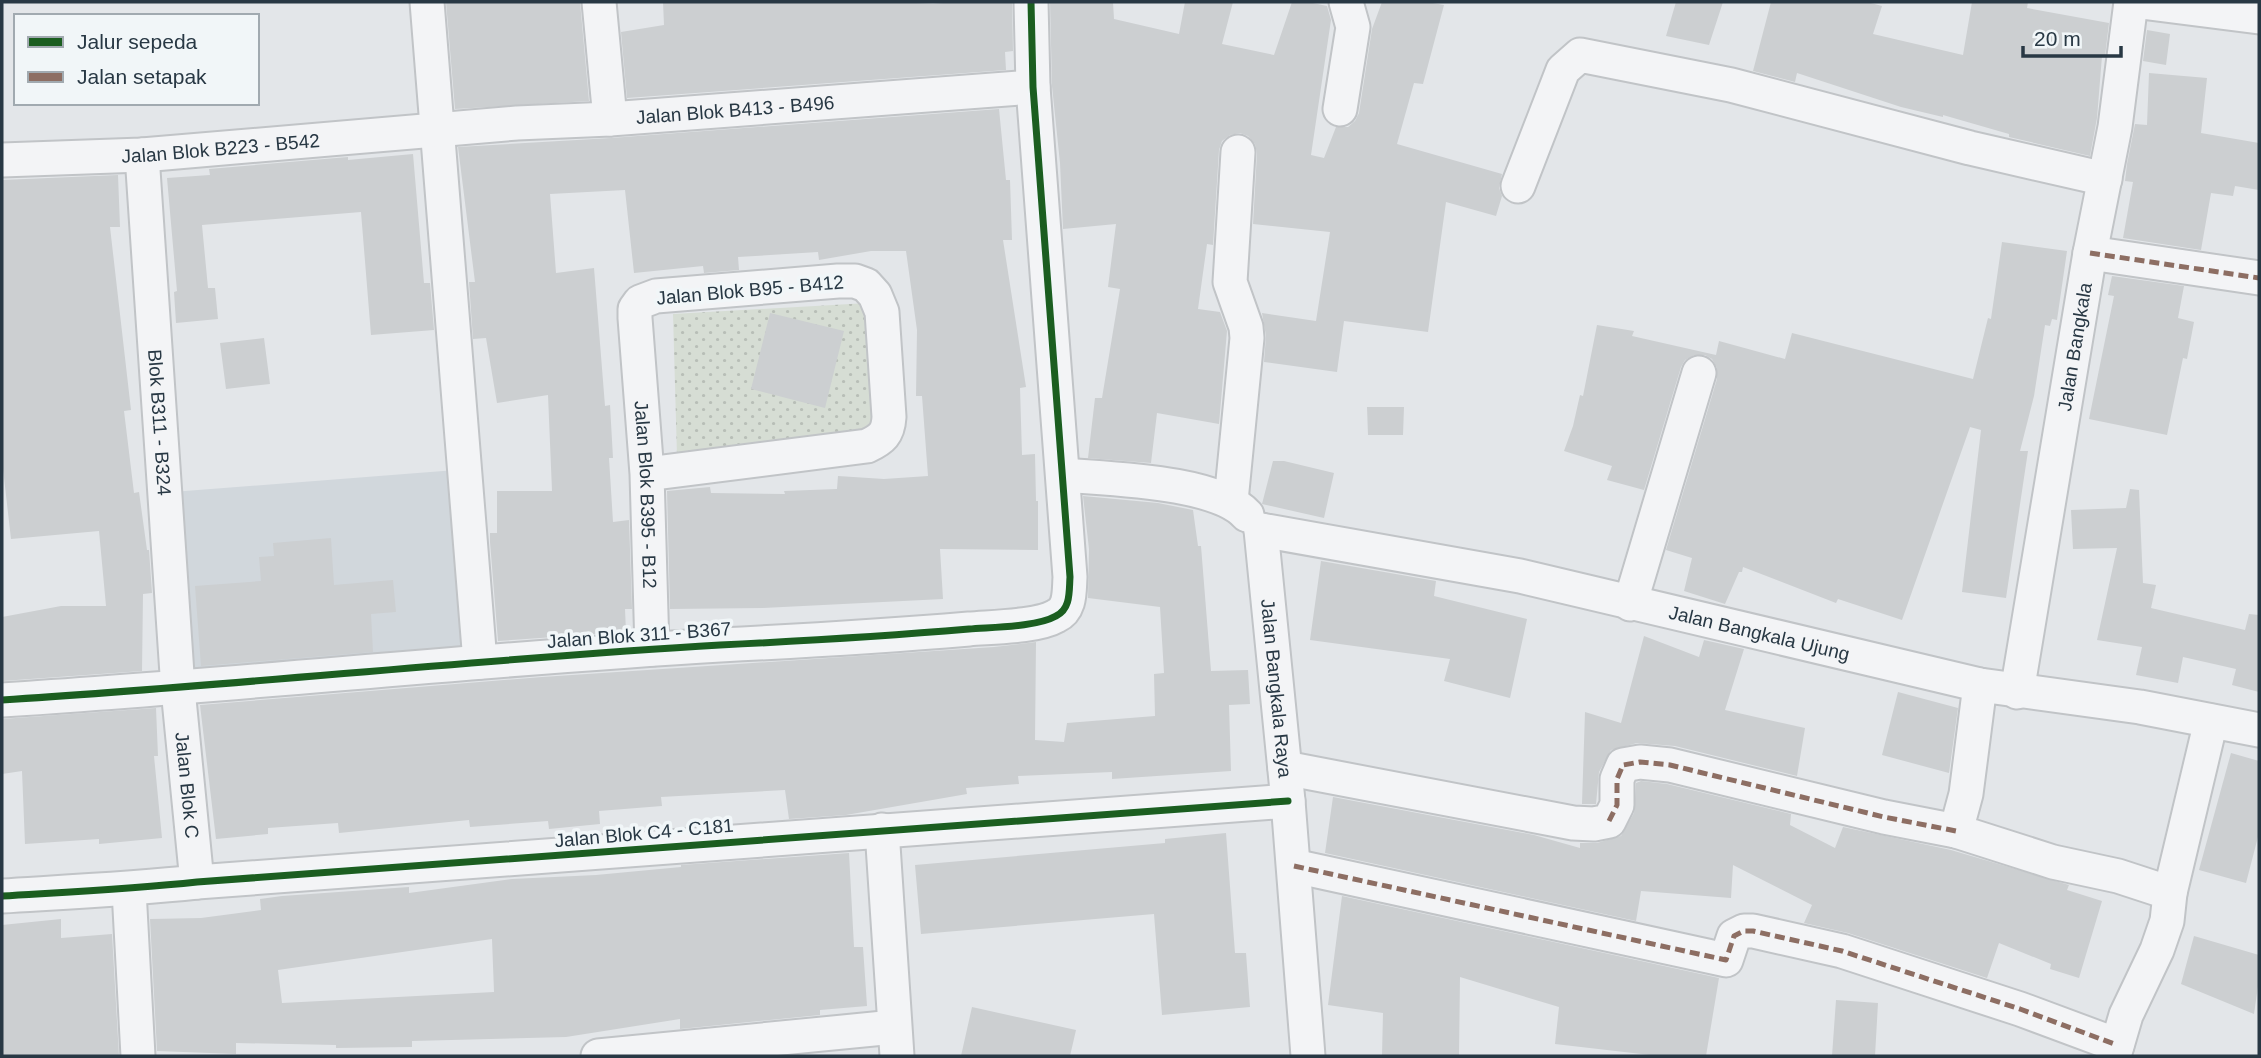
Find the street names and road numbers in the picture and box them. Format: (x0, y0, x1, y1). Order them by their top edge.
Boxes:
street label: Jalan Blok B413 - B496 (635, 92, 835, 128)
street label: Jalan Blok B223 - B542 (121, 129, 321, 166)
street label: Jalan Blok B95 - B412 (655, 271, 845, 309)
street label: Jalan Bangkala (2053, 280, 2096, 413)
street label: Blok B311 - B324 (145, 349, 175, 497)
street label: Jalan Blok B395 - B12 (631, 400, 661, 589)
street label: Jalan Bangkala Raya (1257, 598, 1296, 779)
street label: Jalan Bangkala Ujung (1667, 601, 1852, 664)
street label: Jalan Blok 311 - B367 (546, 618, 732, 652)
street label: Jalan Blok C (172, 731, 203, 839)
street label: Jalan Blok C4 - C181 (554, 815, 734, 851)

